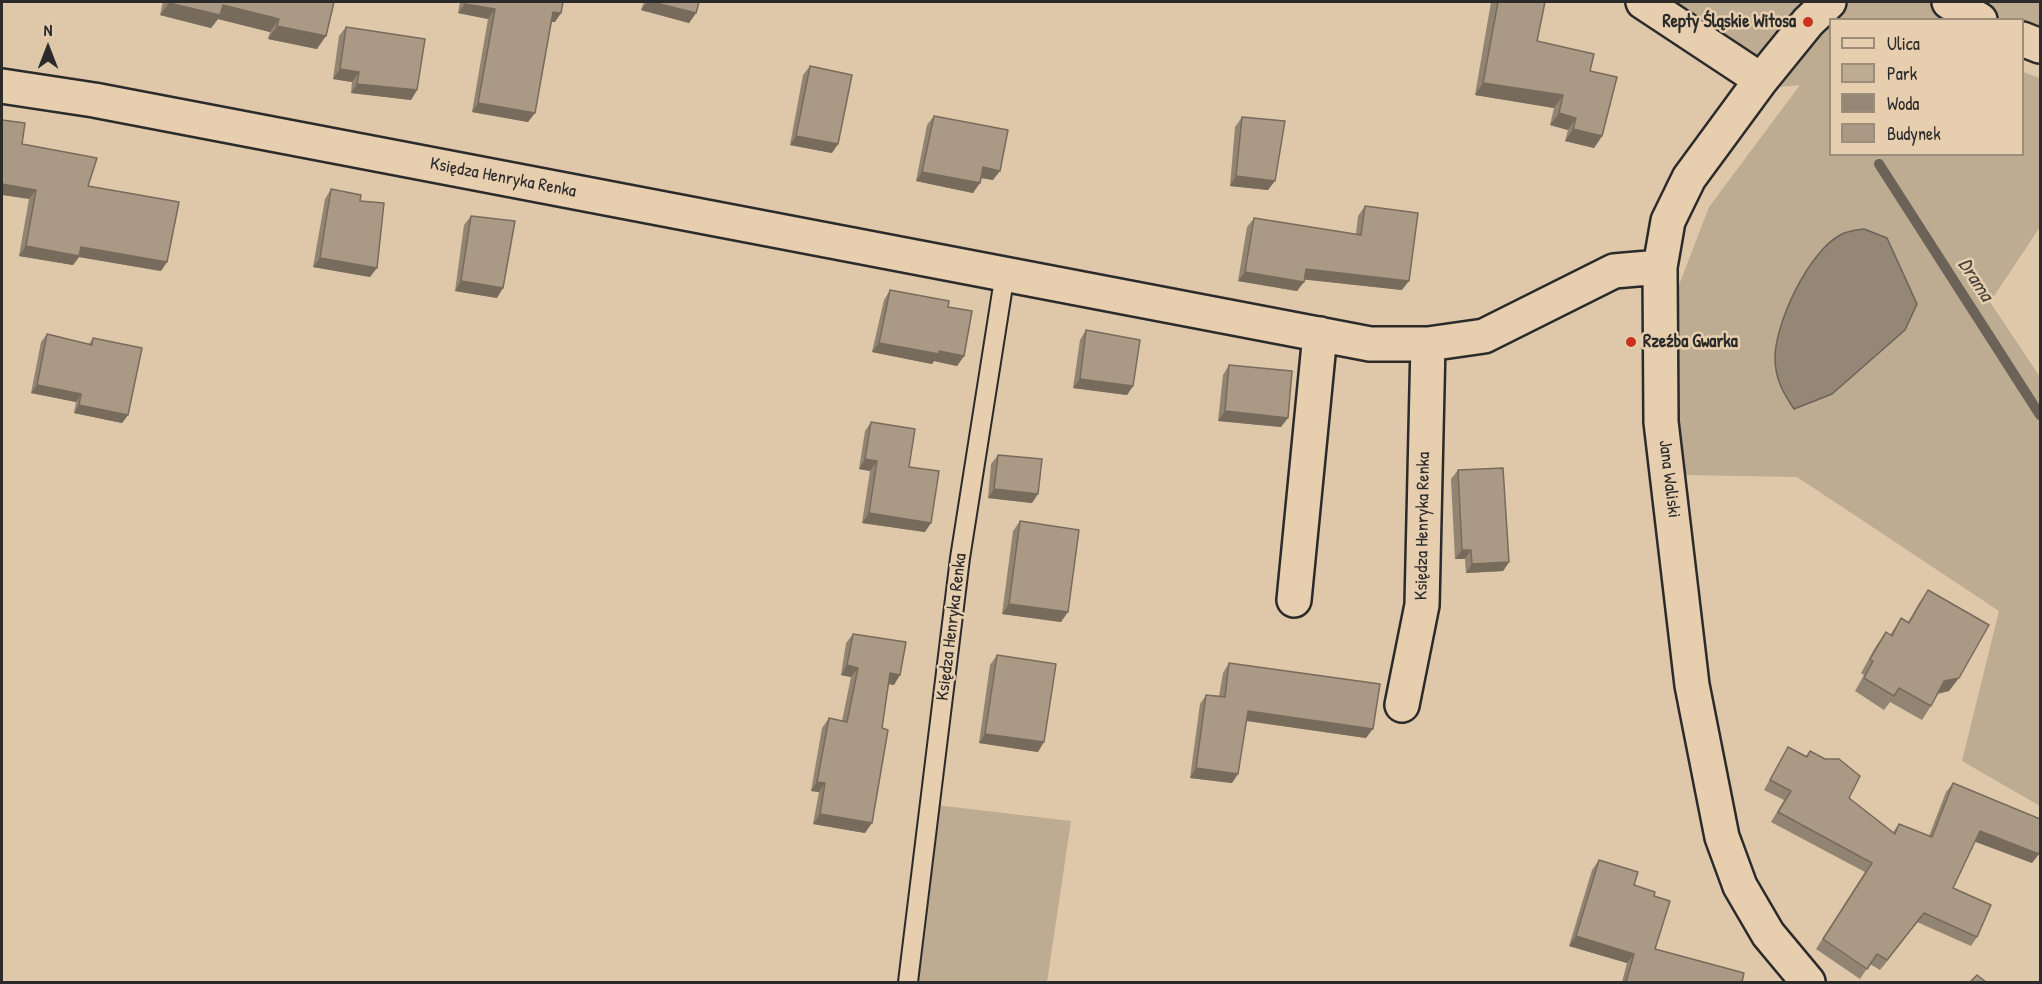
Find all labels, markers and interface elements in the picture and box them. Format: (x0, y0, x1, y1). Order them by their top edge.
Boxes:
place label: Repty Śląskie Witosa (1663, 11, 1796, 33)
marker: Repty Śląskie Witosa (1801, 15, 1815, 29)
north arrow (18, 18, 78, 78)
legend (1829, 18, 2024, 156)
text: N (44, 19, 52, 41)
text: Ulica (1887, 31, 1920, 56)
text: Park (1887, 61, 1917, 86)
text: Woda (1887, 91, 1919, 116)
text: Budynek (1887, 121, 1941, 146)
street label: Księdza Henryka Renka (428, 153, 578, 203)
water label: Drama (1952, 254, 1998, 306)
place label: Rzeźba Gwarka (1643, 331, 1738, 353)
marker: Rzeźba Gwarka (1624, 335, 1638, 349)
street label: Jana Waliski (1654, 439, 1684, 519)
street label: Księdza Henryka Renka (1411, 452, 1435, 600)
street label: Księdza Henryka Renka (932, 552, 972, 702)

